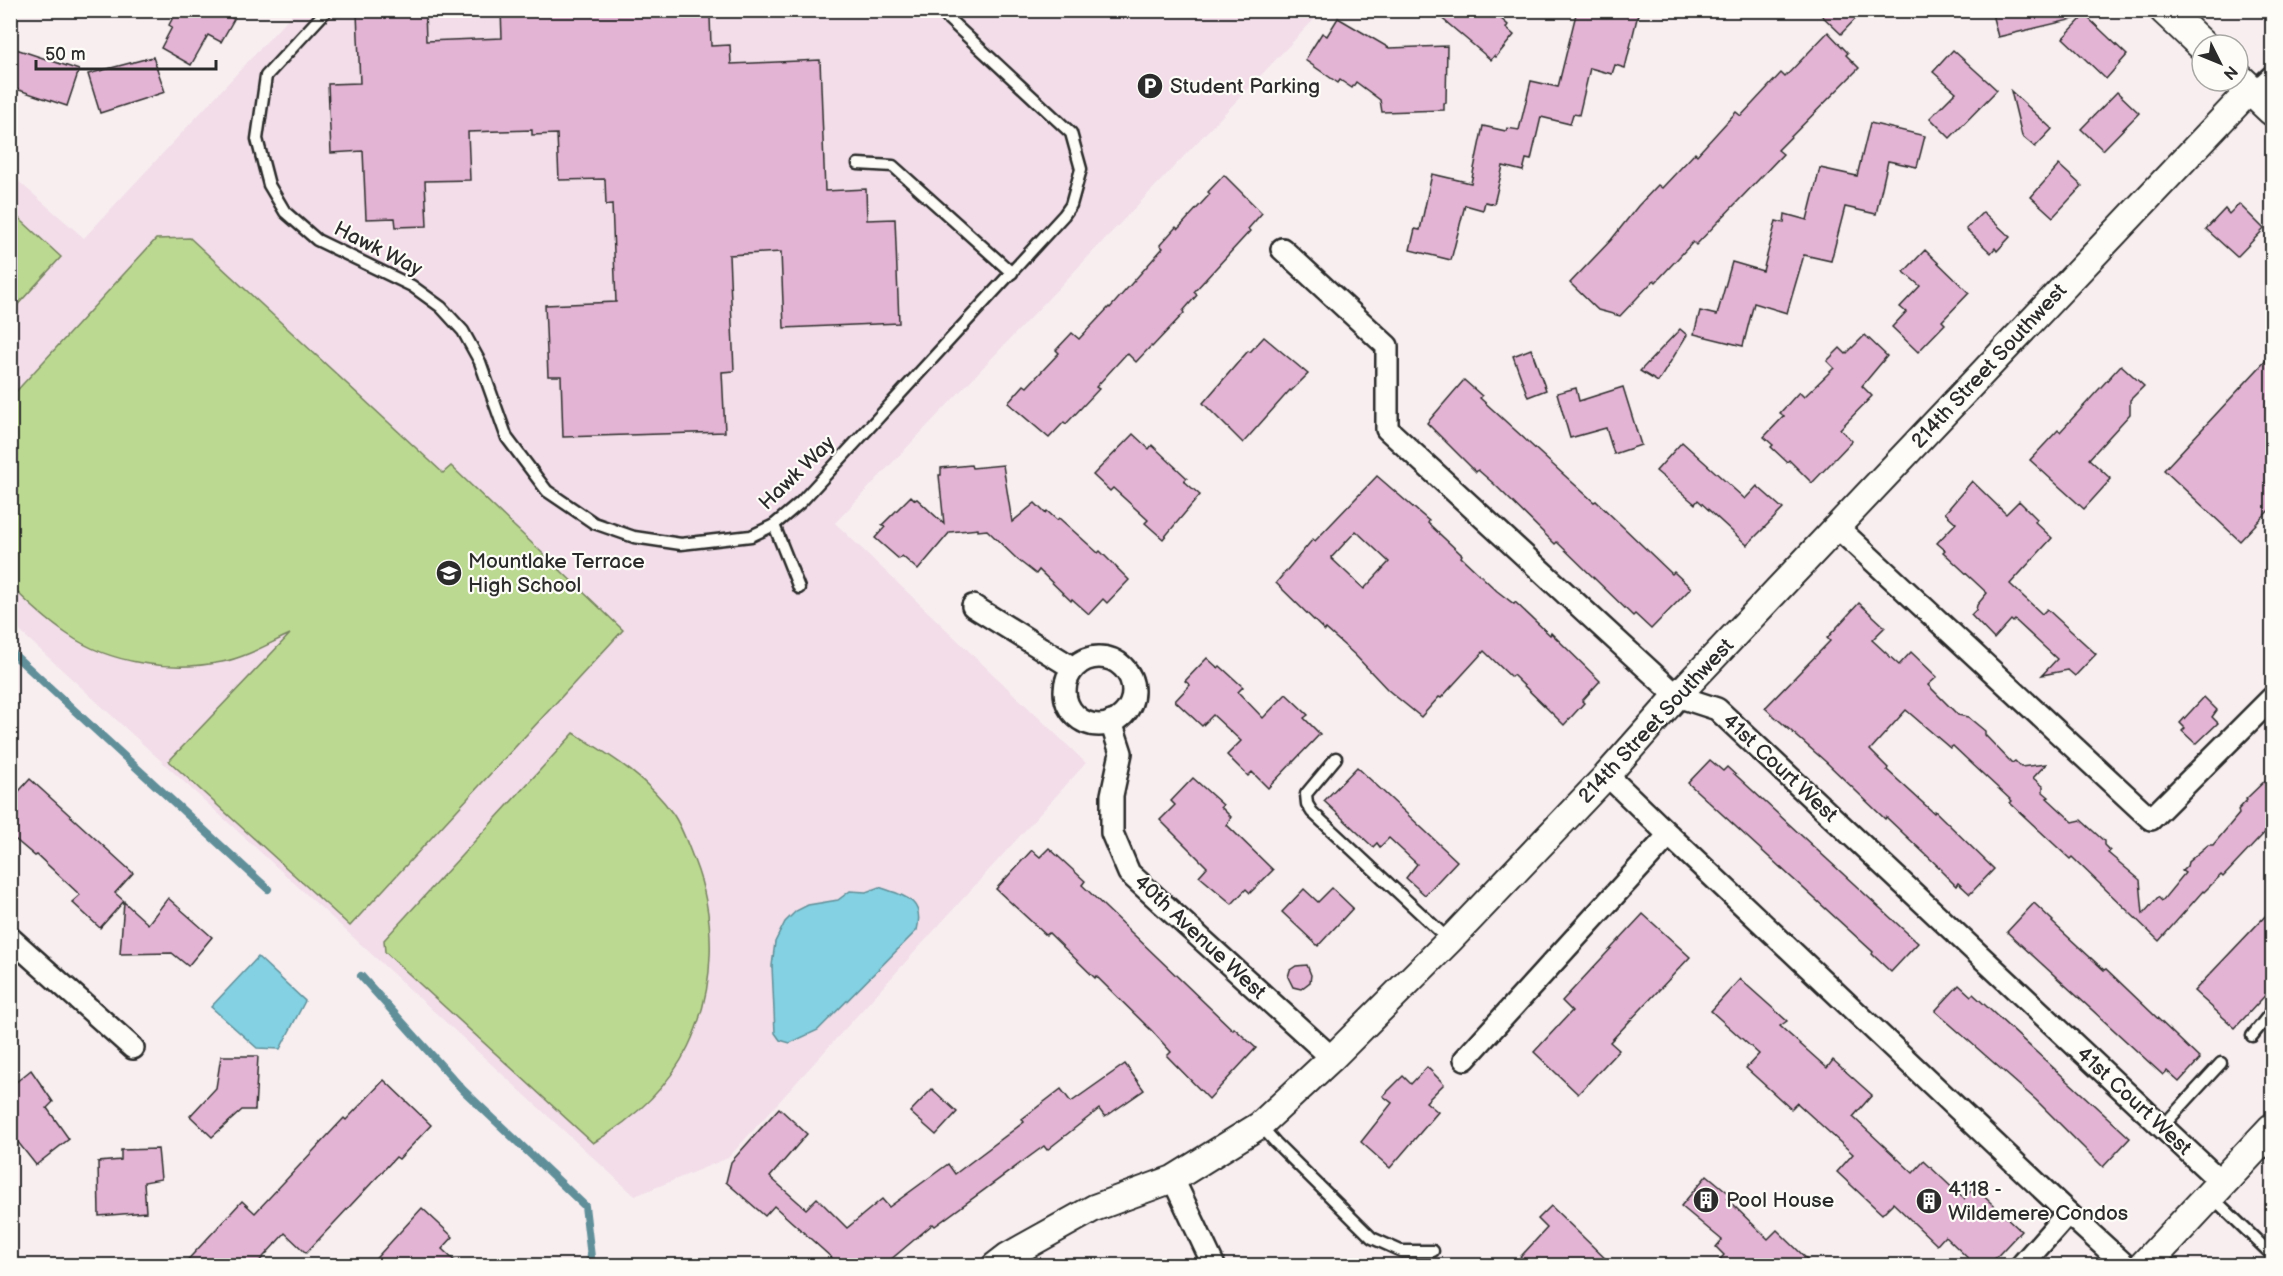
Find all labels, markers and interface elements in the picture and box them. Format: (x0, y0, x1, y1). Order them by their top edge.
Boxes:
scale bar (36, 33, 216, 71)
north arrow (2190, 33, 2250, 93)
text: 50 m (45, 44, 86, 65)
text: N (2219, 61, 2241, 83)
parking icon: Student Parking (1135, 71, 1165, 101)
place label: Student Parking (1170, 74, 1320, 99)
street label: Hawk Way (330, 216, 427, 282)
street label: 214th Street Southwest (1906, 278, 2072, 454)
street label: Hawk Way (754, 430, 840, 515)
place label: Mountlake Terrace High School (468, 549, 645, 598)
school or university icon: Mountlake Terrace High School (434, 558, 464, 588)
street label: 214th Street Southwest (1573, 633, 1739, 809)
street label: 41st Court West (1717, 708, 1843, 828)
street label: 40th Avenue West (1129, 869, 1272, 1005)
street label: 41st Court West (2071, 1041, 2197, 1161)
place label: 4118 - Wildemere Condos (1948, 1177, 2128, 1226)
building icon: Pool House (1691, 1185, 1721, 1215)
building icon: 4118 - Wildemere Condos (1914, 1186, 1944, 1216)
place label: Pool House (1726, 1188, 1834, 1213)

